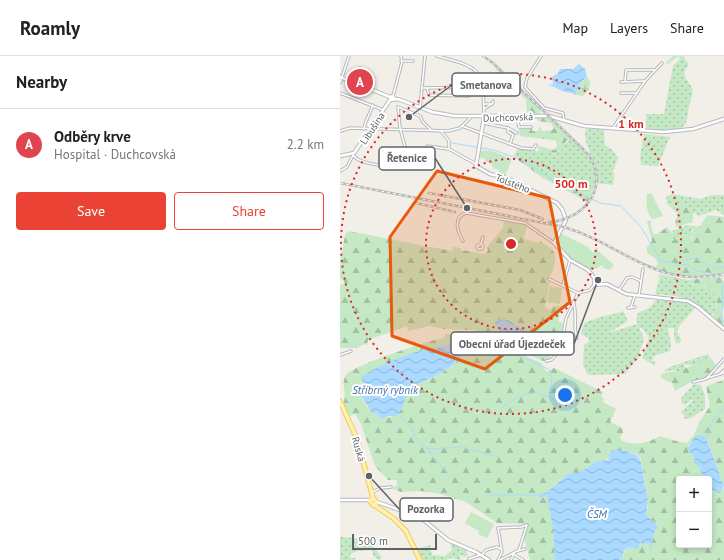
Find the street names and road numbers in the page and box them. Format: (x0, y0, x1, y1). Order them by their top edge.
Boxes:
street label: Libušina (357, 110, 388, 147)
street label: Duchcovská (483, 110, 533, 125)
street label: Tolstého (494, 171, 532, 196)
street label: Ruská (349, 435, 368, 463)

